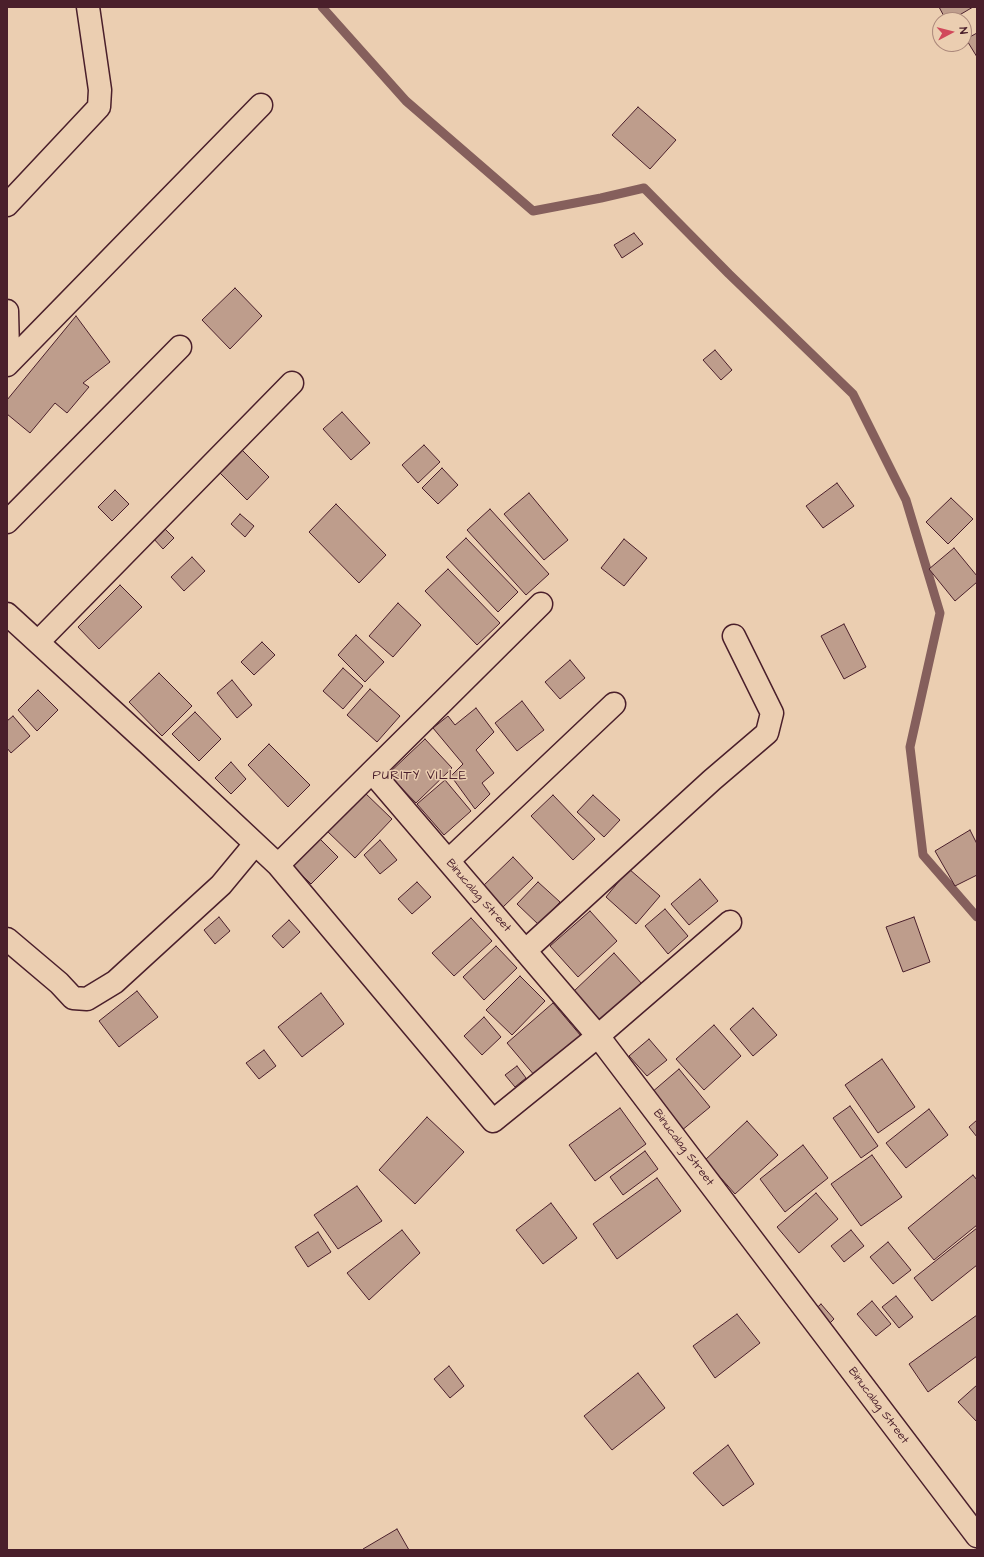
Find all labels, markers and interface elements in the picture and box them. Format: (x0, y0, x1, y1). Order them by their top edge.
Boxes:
north arrow (932, 12, 972, 52)
text: N (956, 26, 971, 35)
district label: PURITY VILLE (373, 768, 467, 784)
street label: Binucalag Street (442, 857, 514, 935)
street label: Binucalag Street (650, 1107, 716, 1189)
street label: Binucalag Street (845, 1365, 911, 1447)

